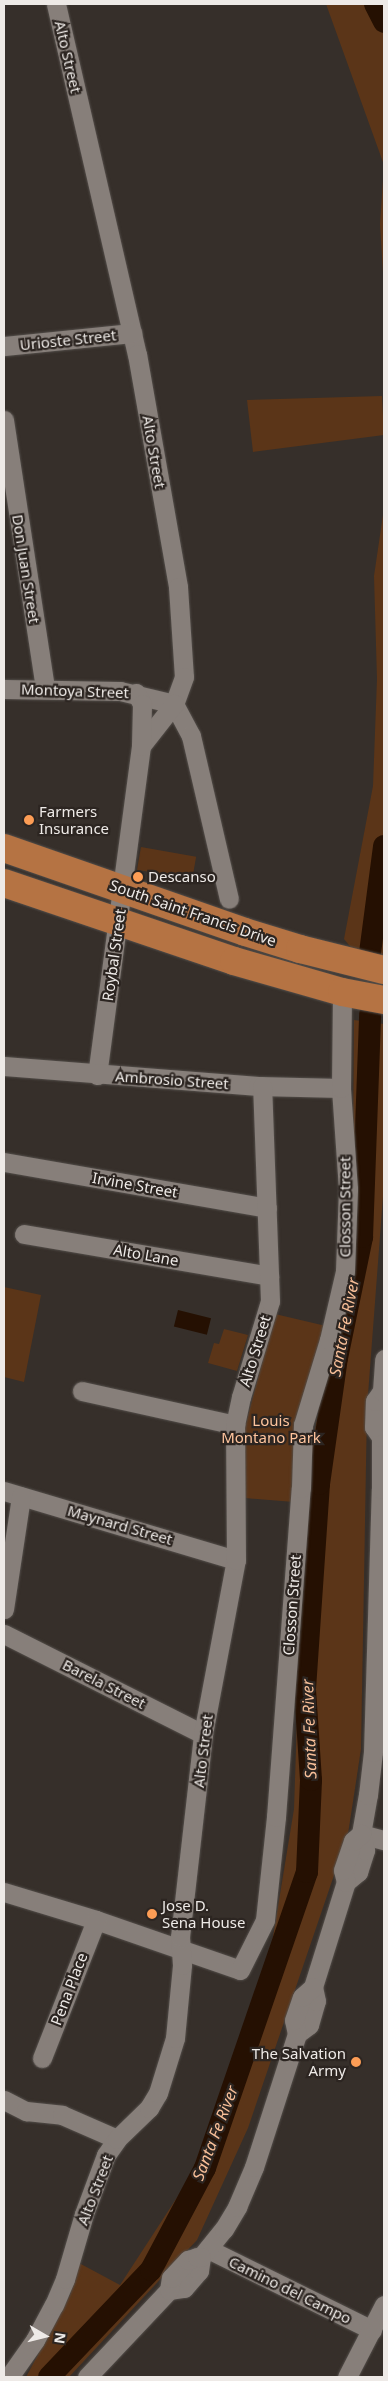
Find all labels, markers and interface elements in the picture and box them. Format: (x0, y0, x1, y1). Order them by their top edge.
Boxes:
street label: Alto Street (51, 19, 85, 95)
street label: Urioste Street (19, 326, 117, 354)
street label: Alto Street (139, 414, 169, 490)
street label: Don Juan Street (9, 513, 43, 625)
street label: Montoya Street (21, 680, 129, 702)
place label: Farmers Insurance (39, 802, 109, 837)
marker: Farmers Insurance (23, 814, 35, 826)
place label: Descanso (148, 868, 216, 886)
marker: Descanso (132, 871, 144, 883)
street label: South Saint Francis Drive (107, 876, 279, 950)
street label: Roybal Street (99, 908, 129, 1002)
street label: Ambrosio Street (115, 1067, 229, 1093)
street label: Closson Street (336, 1157, 354, 1257)
street label: Irvine Street (91, 1169, 179, 1201)
street label: Alto Lane (112, 1240, 180, 1270)
water label: Santa Fe River (325, 1276, 363, 1378)
street label: Alto Street (236, 1313, 274, 1389)
park label: Louis Montano Park (221, 1411, 321, 1446)
street label: Maynard Street (65, 1501, 175, 1549)
street label: Closson Street (280, 1554, 304, 1656)
street label: Barela Street (60, 1655, 148, 1713)
water label: Santa Fe River (298, 1679, 320, 1779)
street label: Alto Street (190, 1713, 216, 1789)
place label: Jose D. Sena House (162, 1896, 245, 1931)
marker: Jose D. Sena House (146, 1908, 158, 1920)
street label: Pena Place (47, 1950, 91, 2028)
place label: The Salvation Army (252, 2044, 346, 2079)
marker: The Salvation Army (350, 2056, 362, 2068)
water label: Santa Fe River (188, 2083, 242, 2183)
street label: Alto Street (73, 2152, 117, 2228)
street label: Camino del Campo (226, 2253, 354, 2327)
north arrow (20, 2311, 70, 2361)
text: N (50, 2331, 71, 2345)

